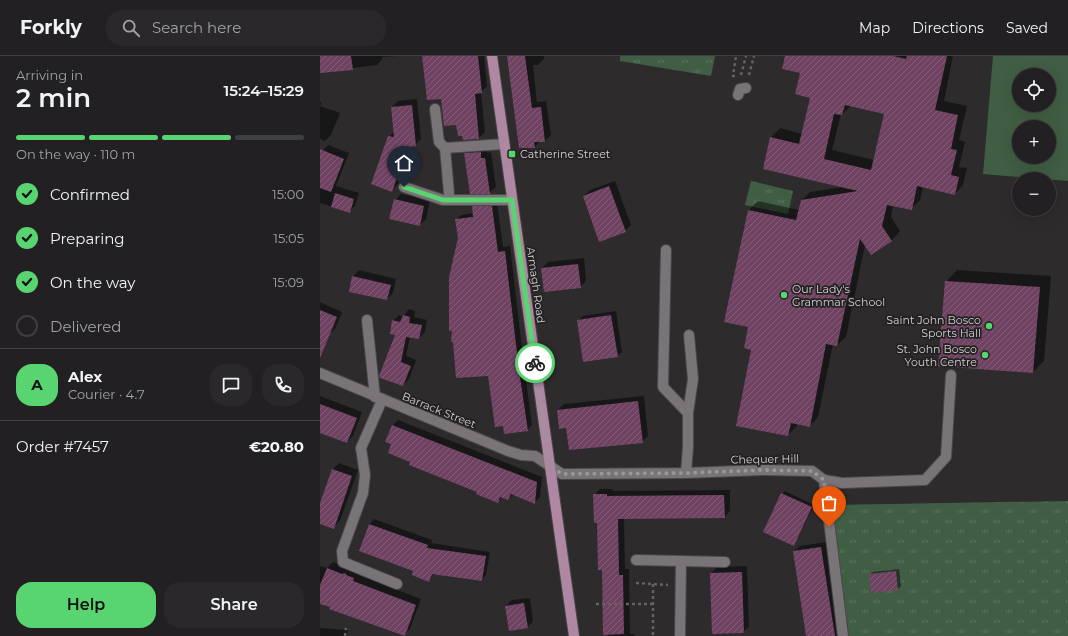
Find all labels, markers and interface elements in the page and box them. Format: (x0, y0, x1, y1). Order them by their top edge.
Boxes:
search box (106, 10, 386, 46)
text: Forkly (20, 16, 82, 39)
icon: search (120, 17, 142, 39)
text: Search here (152, 18, 241, 37)
text: Map (859, 19, 890, 37)
text: Directions (912, 19, 984, 37)
text: Saved (1006, 19, 1048, 37)
text: Arriving in (16, 67, 83, 83)
map controls (1012, 68, 1056, 216)
button: locate (1012, 68, 1056, 112)
text: 15:24–15:29 (224, 81, 304, 100)
text: 2 min (16, 82, 91, 114)
button: + (1012, 120, 1056, 164)
text: On the way · 110 m (16, 146, 135, 162)
pin (387, 146, 421, 187)
place label: Catherine Street (520, 147, 611, 161)
marker: Catherine Street (507, 149, 517, 159)
icon: home (393, 152, 415, 174)
button: − (1012, 172, 1056, 216)
icon: check (16, 183, 38, 205)
text: Confirmed (50, 185, 130, 204)
text: 15:00 (272, 186, 304, 202)
icon: check (16, 227, 38, 249)
text: Preparing (50, 229, 125, 248)
text: 15:05 (273, 230, 304, 246)
street label: Armagh Road (524, 246, 548, 324)
icon: check (16, 271, 38, 293)
text: On the way (50, 273, 135, 292)
text: 15:09 (273, 274, 304, 290)
place label: Our Lady's Grammar School (792, 282, 885, 309)
marker: Our Lady's Grammar School (779, 290, 789, 300)
place label: Saint John Bosco Sports Hall (886, 313, 981, 340)
text: Delivered (50, 317, 122, 336)
marker: Saint John Bosco Sports Hall (984, 321, 994, 331)
place label: St. John Bosco Youth Centre (897, 342, 977, 369)
courier (515, 343, 555, 383)
marker: St. John Bosco Youth Centre (980, 350, 990, 360)
icon: bike (524, 352, 546, 374)
button: chat (210, 364, 252, 406)
button: phone (262, 364, 304, 406)
text: Alex (68, 367, 102, 386)
text: A (31, 375, 43, 394)
text: Courier · 4.7 (68, 386, 145, 402)
street label: Barrack Street (400, 389, 478, 431)
text: Order #7457 (16, 437, 109, 456)
text: €20.80 (249, 437, 304, 456)
street label: Chequer Hill (731, 451, 799, 467)
pin (812, 486, 846, 527)
icon: bag (818, 492, 840, 514)
button: Help (16, 582, 156, 628)
button: Share (164, 582, 304, 628)

